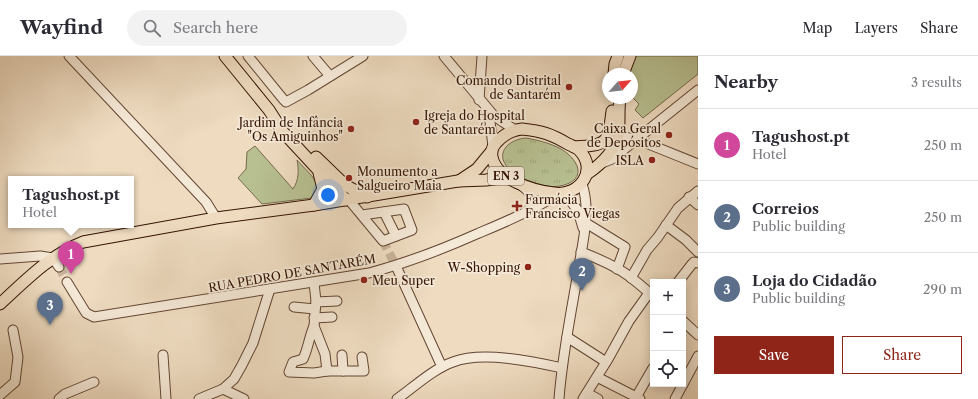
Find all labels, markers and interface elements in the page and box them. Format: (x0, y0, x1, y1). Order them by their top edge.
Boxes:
search box (127, 10, 407, 46)
text: Wayfind (20, 16, 103, 39)
icon: search (141, 17, 163, 39)
text: Search here (173, 18, 258, 37)
text: Map (802, 19, 832, 37)
text: Layers (854, 19, 898, 37)
text: Share (920, 19, 958, 37)
north arrow (602, 68, 638, 104)
text: Nearby (714, 72, 778, 92)
place label: Comando Distrital de Santarém (456, 73, 561, 102)
text: 3 results (911, 74, 962, 90)
marker: Comando Distrital de Santarém (564, 82, 574, 92)
place label: Igreja do Hospital de Santarém (424, 108, 525, 137)
place label: Jardim de Infância "Os Amiguinhos" (237, 115, 344, 144)
marker: Igreja do Hospital de Santarém (411, 117, 421, 127)
place label: Caixa Geral de Depósitos (587, 121, 661, 150)
marker: Jardim de Infância "Os Amiguinhos" (346, 124, 356, 134)
text: Tagushost.pt (752, 127, 849, 146)
marker: Caixa Geral de Depósitos (664, 130, 674, 140)
text: 1 (724, 137, 730, 153)
text: 250 m (924, 137, 962, 153)
text: Hotel (752, 146, 787, 162)
place label: ISLA (616, 153, 645, 168)
marker: ISLA (647, 155, 657, 165)
place label: Monumento a Salgueiro Maia (357, 164, 443, 193)
road number: EN 3 (488, 167, 524, 185)
marker: Monumento a Salgueiro Maia (344, 173, 354, 183)
popup (8, 176, 134, 228)
text: Tagushost.pt (22, 185, 120, 204)
your location (318, 185, 338, 205)
place label: Farmácia Francisco Viegas (525, 192, 620, 221)
text: Correios (752, 199, 819, 218)
marker: Farmácia Francisco Viegas (512, 201, 522, 211)
text: Hotel (22, 204, 57, 220)
text: 2 (723, 209, 731, 225)
text: 250 m (924, 209, 962, 225)
text: Public building (752, 218, 845, 234)
pin: 1 (58, 241, 84, 274)
street label: RUA PEDRO DE SANTARÉM (207, 250, 377, 295)
pin: 2 (569, 258, 595, 291)
place label: W-Shopping (447, 260, 521, 275)
marker: W-Shopping (523, 262, 533, 272)
text: Loja do Cidadão (752, 271, 877, 290)
place label: Meu Super (372, 273, 435, 288)
marker: Meu Super (359, 275, 369, 285)
map controls (650, 279, 686, 387)
button: + (650, 279, 686, 315)
text: 3 (723, 281, 731, 297)
text: 290 m (923, 281, 962, 297)
text: Public building (752, 290, 845, 306)
pin: 3 (37, 292, 63, 325)
button: − (650, 315, 686, 351)
button: Save (714, 336, 834, 374)
button: Share (842, 336, 962, 374)
button: locate (650, 351, 686, 387)

